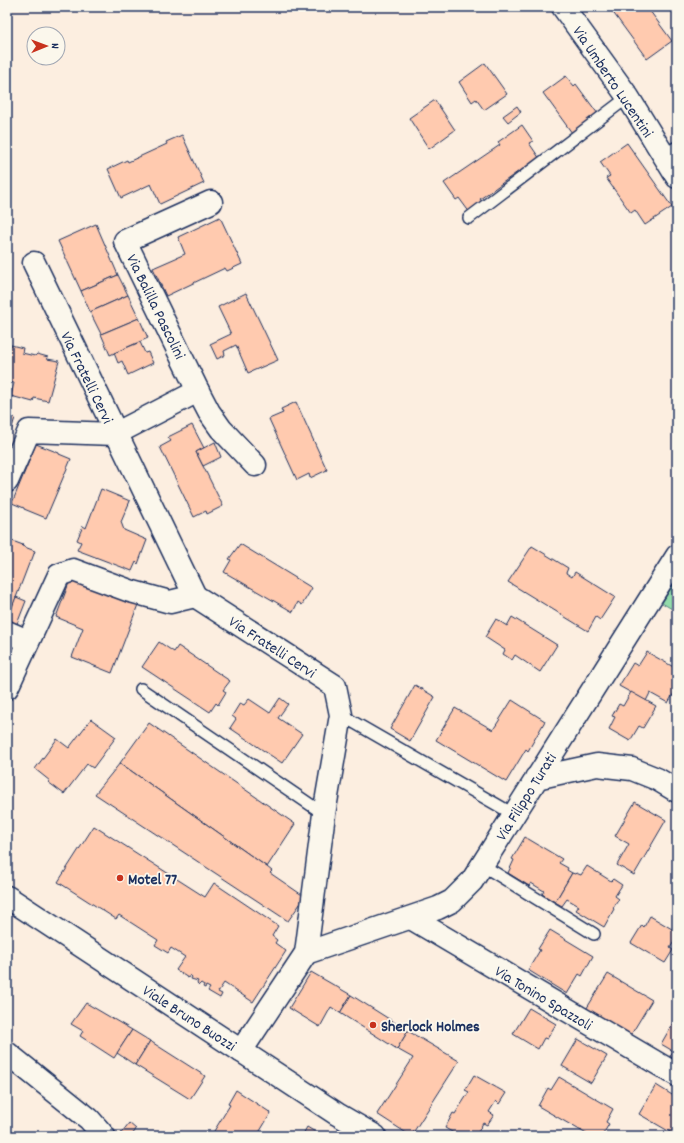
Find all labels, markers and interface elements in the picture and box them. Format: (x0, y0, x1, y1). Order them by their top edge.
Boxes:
street label: Via Umberto Lucentini (566, 22, 658, 143)
north arrow (26, 26, 66, 66)
text: N (46, 43, 62, 49)
street label: Via Balilla Pascolini (119, 251, 190, 364)
street label: Via Fratelli Cervi (53, 328, 118, 428)
street label: Via Fratelli Cervi (223, 611, 320, 685)
street label: Via Filippo Turati (491, 749, 563, 846)
place label: Motel 77 (128, 869, 177, 892)
marker: Motel 77 (115, 873, 125, 883)
street label: Via Tonino Spazzoli (490, 961, 596, 1037)
street label: Viale Bruno Buozzi (137, 980, 240, 1058)
place label: Sherlock Holmes (381, 1016, 480, 1039)
marker: Sherlock Holmes (368, 1020, 378, 1030)

